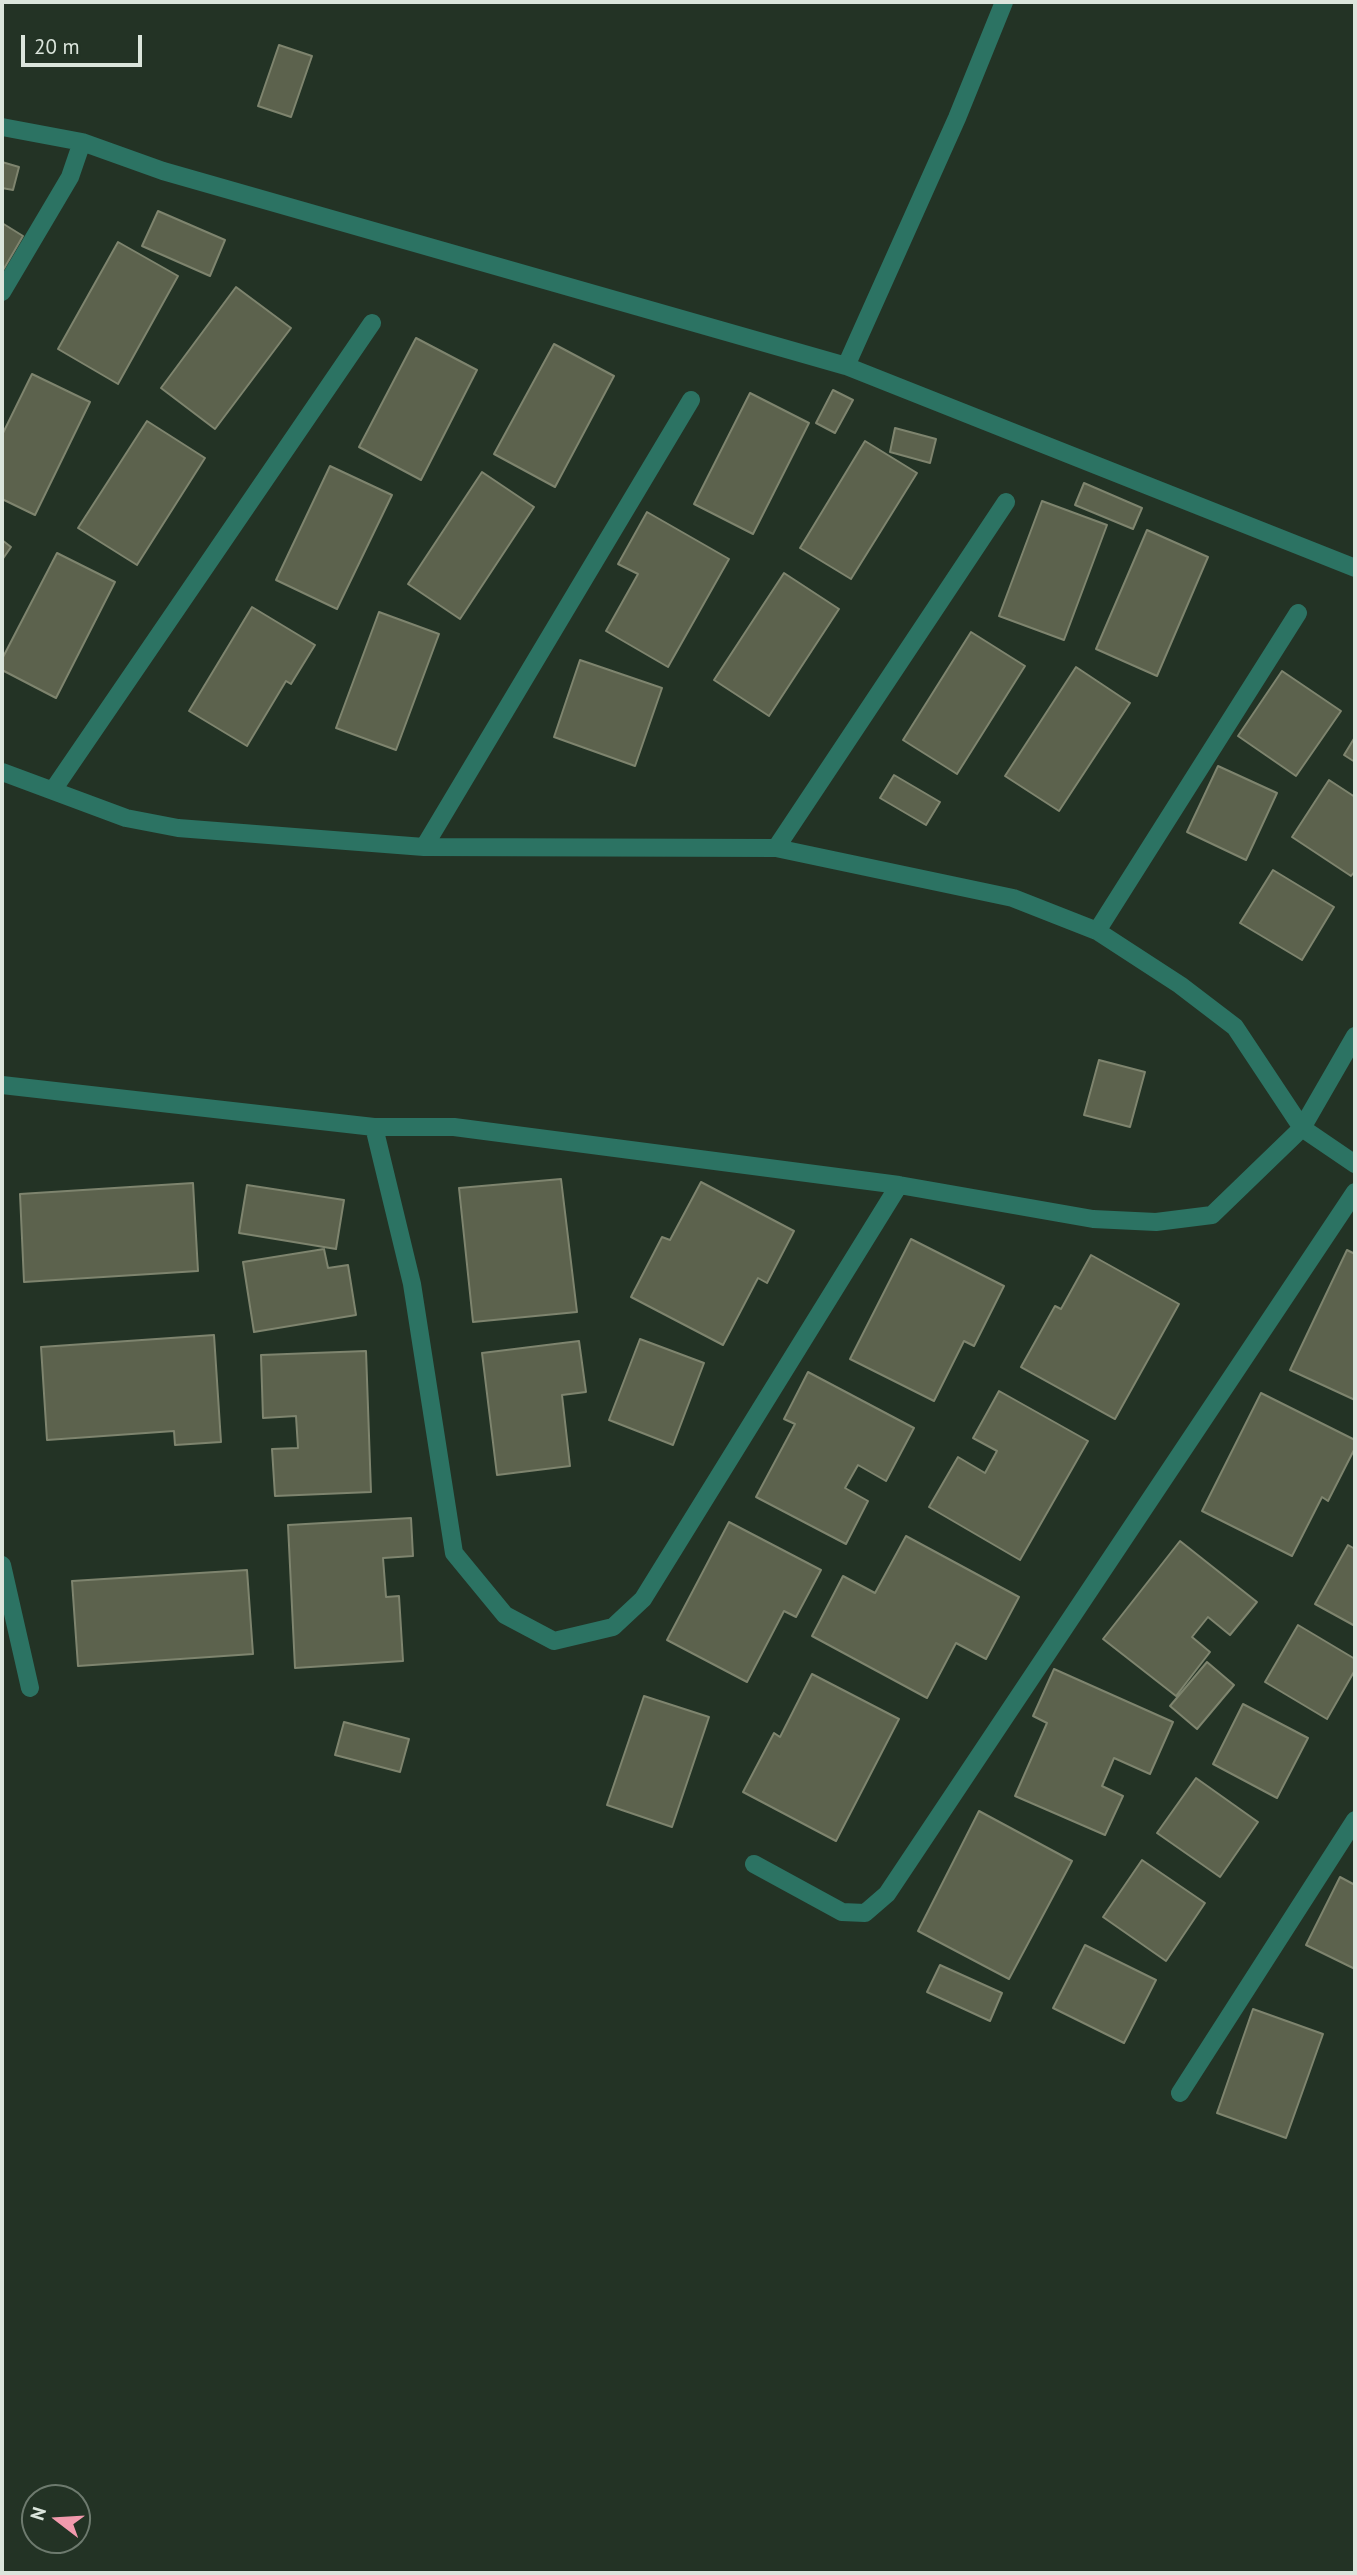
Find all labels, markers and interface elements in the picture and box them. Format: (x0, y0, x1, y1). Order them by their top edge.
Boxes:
scale bar (24, 21, 145, 65)
text: 20 m (34, 33, 80, 60)
north arrow (21, 2484, 91, 2554)
text: N (25, 2504, 51, 2523)

